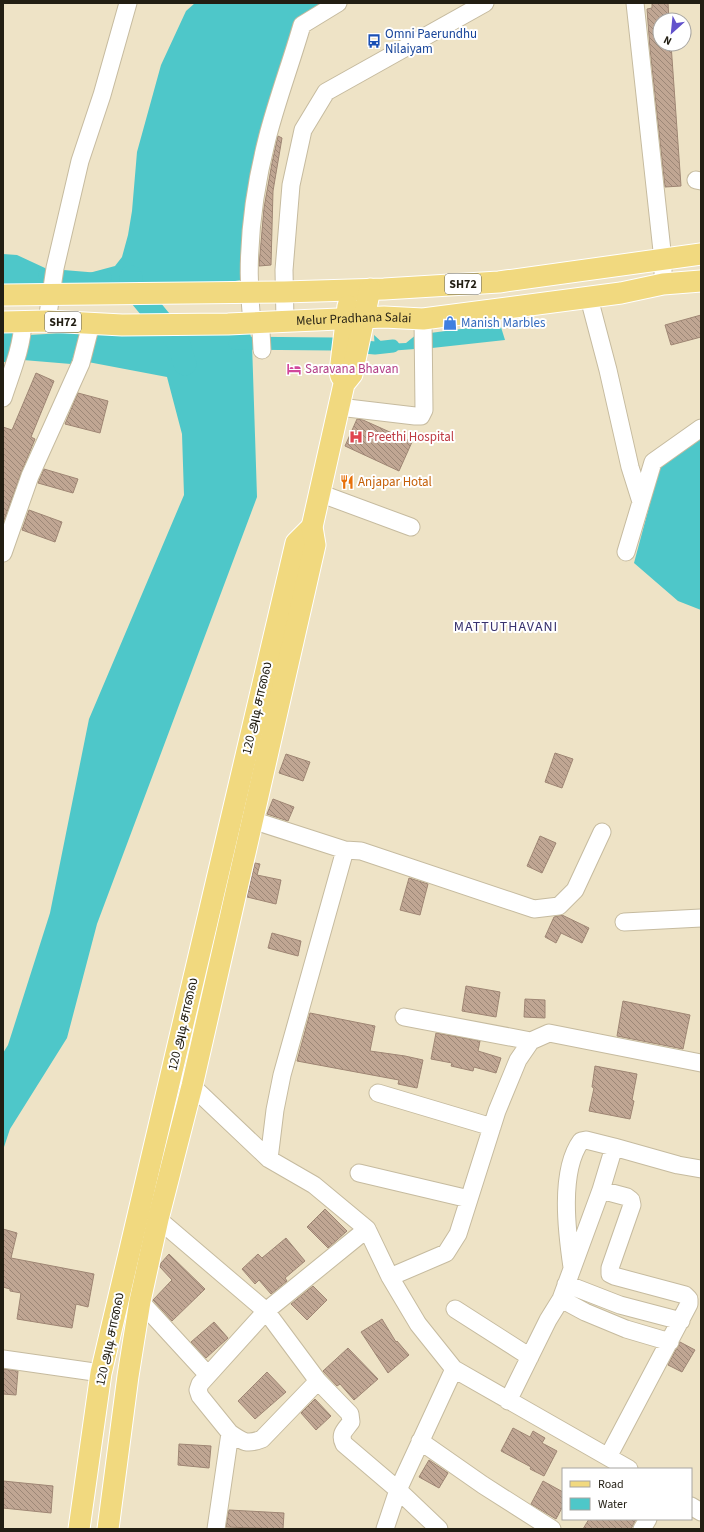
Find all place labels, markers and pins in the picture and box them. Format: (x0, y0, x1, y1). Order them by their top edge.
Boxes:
place label: Omni Paerundhu Nilaiyam (385, 25, 477, 58)
bus stop icon: Omni Paerundhu Nilaiyam (366, 33, 382, 49)
place label: Manish Marbles (461, 314, 546, 332)
shop icon: Manish Marbles (442, 315, 458, 331)
place label: Saravana Bhavan (305, 360, 399, 378)
hotel icon: Saravana Bhavan (286, 361, 302, 377)
place label: Preethi Hospital (367, 428, 454, 446)
hospital icon: Preethi Hospital (348, 429, 364, 445)
place label: Anjapar Hotal (358, 473, 432, 491)
restaurant icon: Anjapar Hotal (339, 474, 355, 490)

